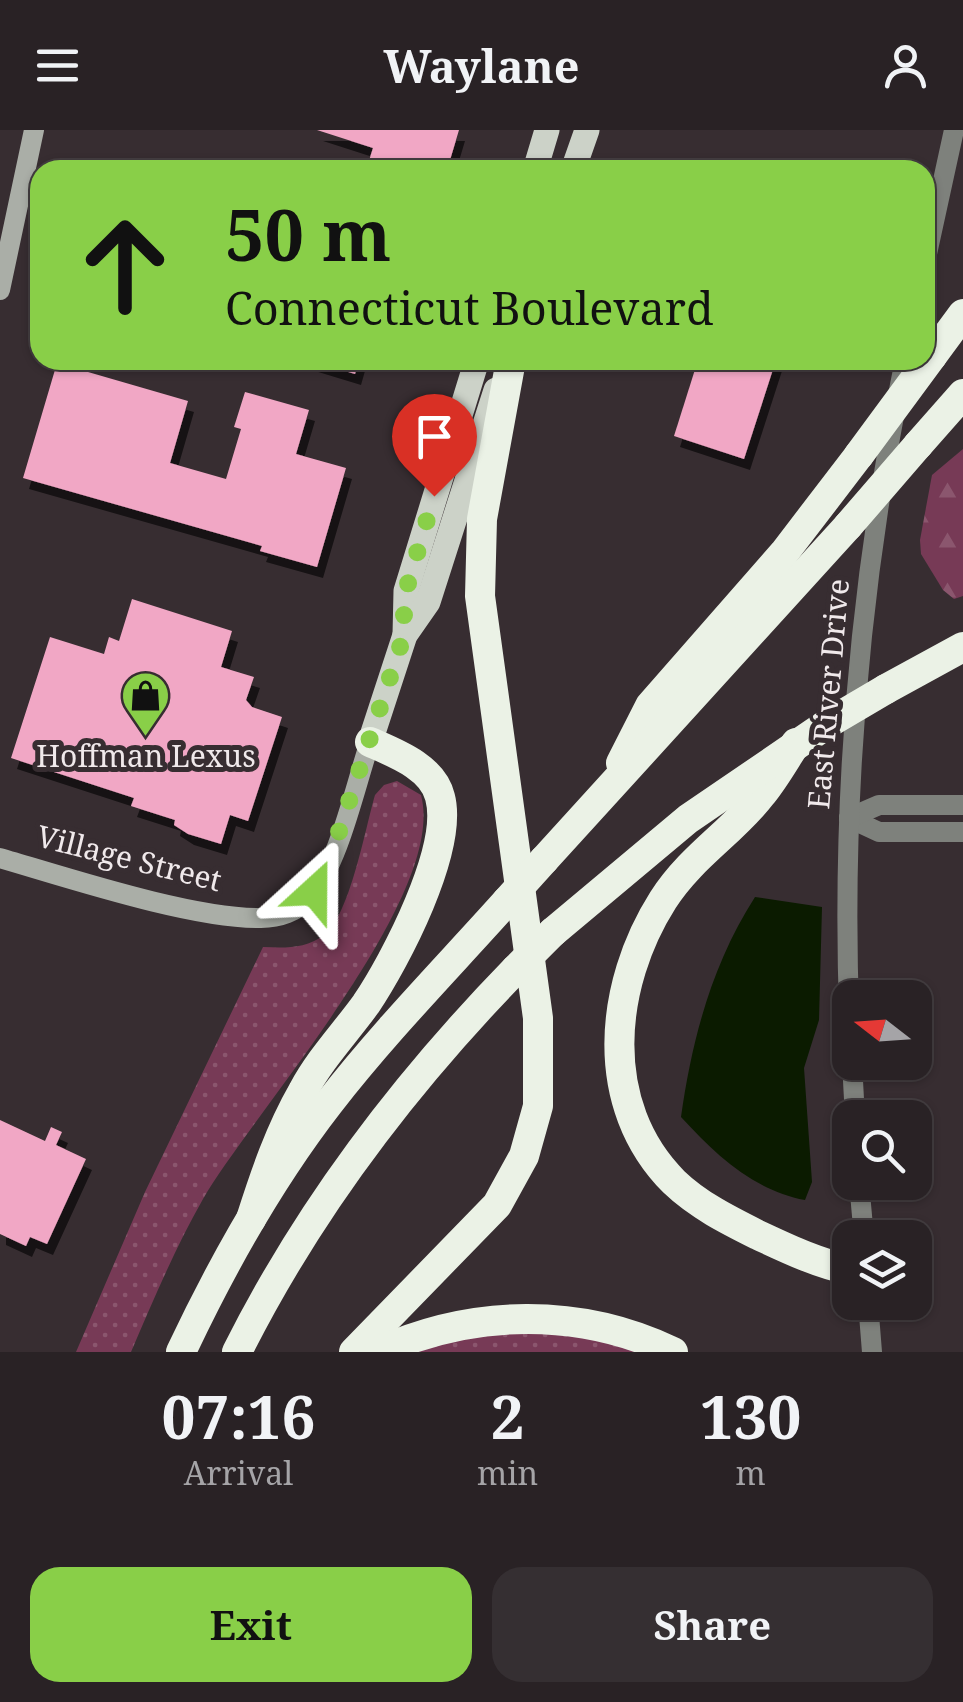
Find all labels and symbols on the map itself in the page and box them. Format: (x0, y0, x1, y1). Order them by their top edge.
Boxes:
pin (392, 394, 477, 497)
street label: East River Drive (797, 577, 858, 811)
shop icon: Hoffman Lexus (120, 670, 172, 738)
place label: Hoffman Lexus (36, 735, 256, 776)
street label: Village Street (33, 815, 226, 900)
position arrow (262, 839, 366, 943)
north arrow (832, 980, 932, 1080)

